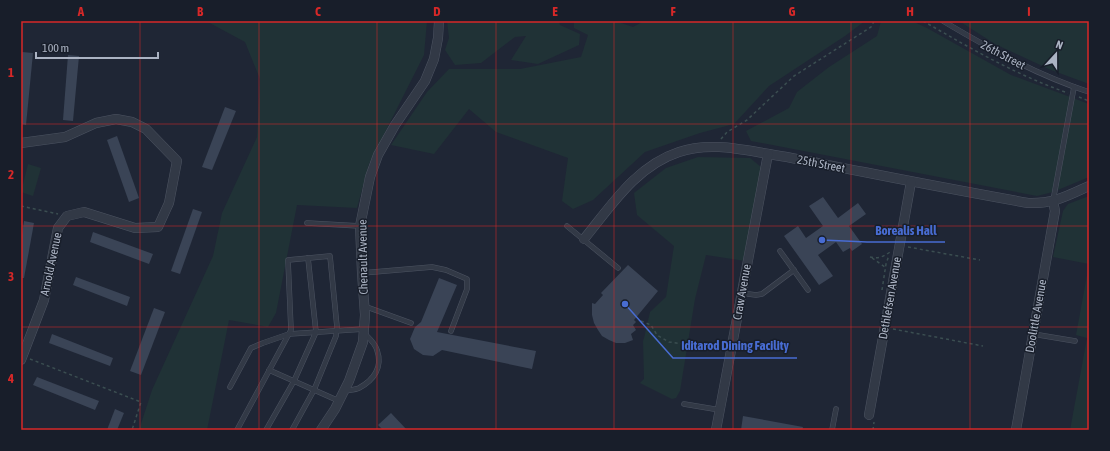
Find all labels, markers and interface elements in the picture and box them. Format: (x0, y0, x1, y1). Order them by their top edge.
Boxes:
text: A (77, 4, 85, 19)
text: B (197, 4, 204, 19)
text: C (315, 4, 321, 19)
text: D (433, 4, 441, 19)
text: E (552, 4, 558, 19)
text: F (670, 4, 676, 19)
text: G (789, 4, 796, 19)
text: H (906, 4, 914, 19)
text: I (1027, 4, 1031, 19)
scale bar (36, 34, 158, 60)
north arrow (1036, 34, 1076, 74)
street label: 26th Street (978, 37, 1028, 73)
text: N (1054, 38, 1065, 51)
text: 100 m (42, 41, 69, 55)
text: 1 (8, 65, 14, 80)
street label: 25th Street (796, 152, 847, 176)
text: 2 (8, 167, 14, 182)
callout: Borealis Hall (867, 217, 945, 242)
street label: Chenault Avenue (355, 219, 371, 295)
text: Borealis Hall (875, 223, 937, 238)
street label: Arnold Avenue (37, 231, 65, 297)
street label: Dethlefsen Avenue (876, 256, 904, 340)
street label: Craw Avenue (730, 263, 754, 321)
text: 3 (8, 269, 14, 284)
street label: Doolittle Avenue (1023, 278, 1049, 354)
callout: Iditarod Dining Facility (673, 333, 797, 358)
text: Iditarod Dining Facility (681, 338, 790, 353)
text: 4 (7, 371, 14, 386)

